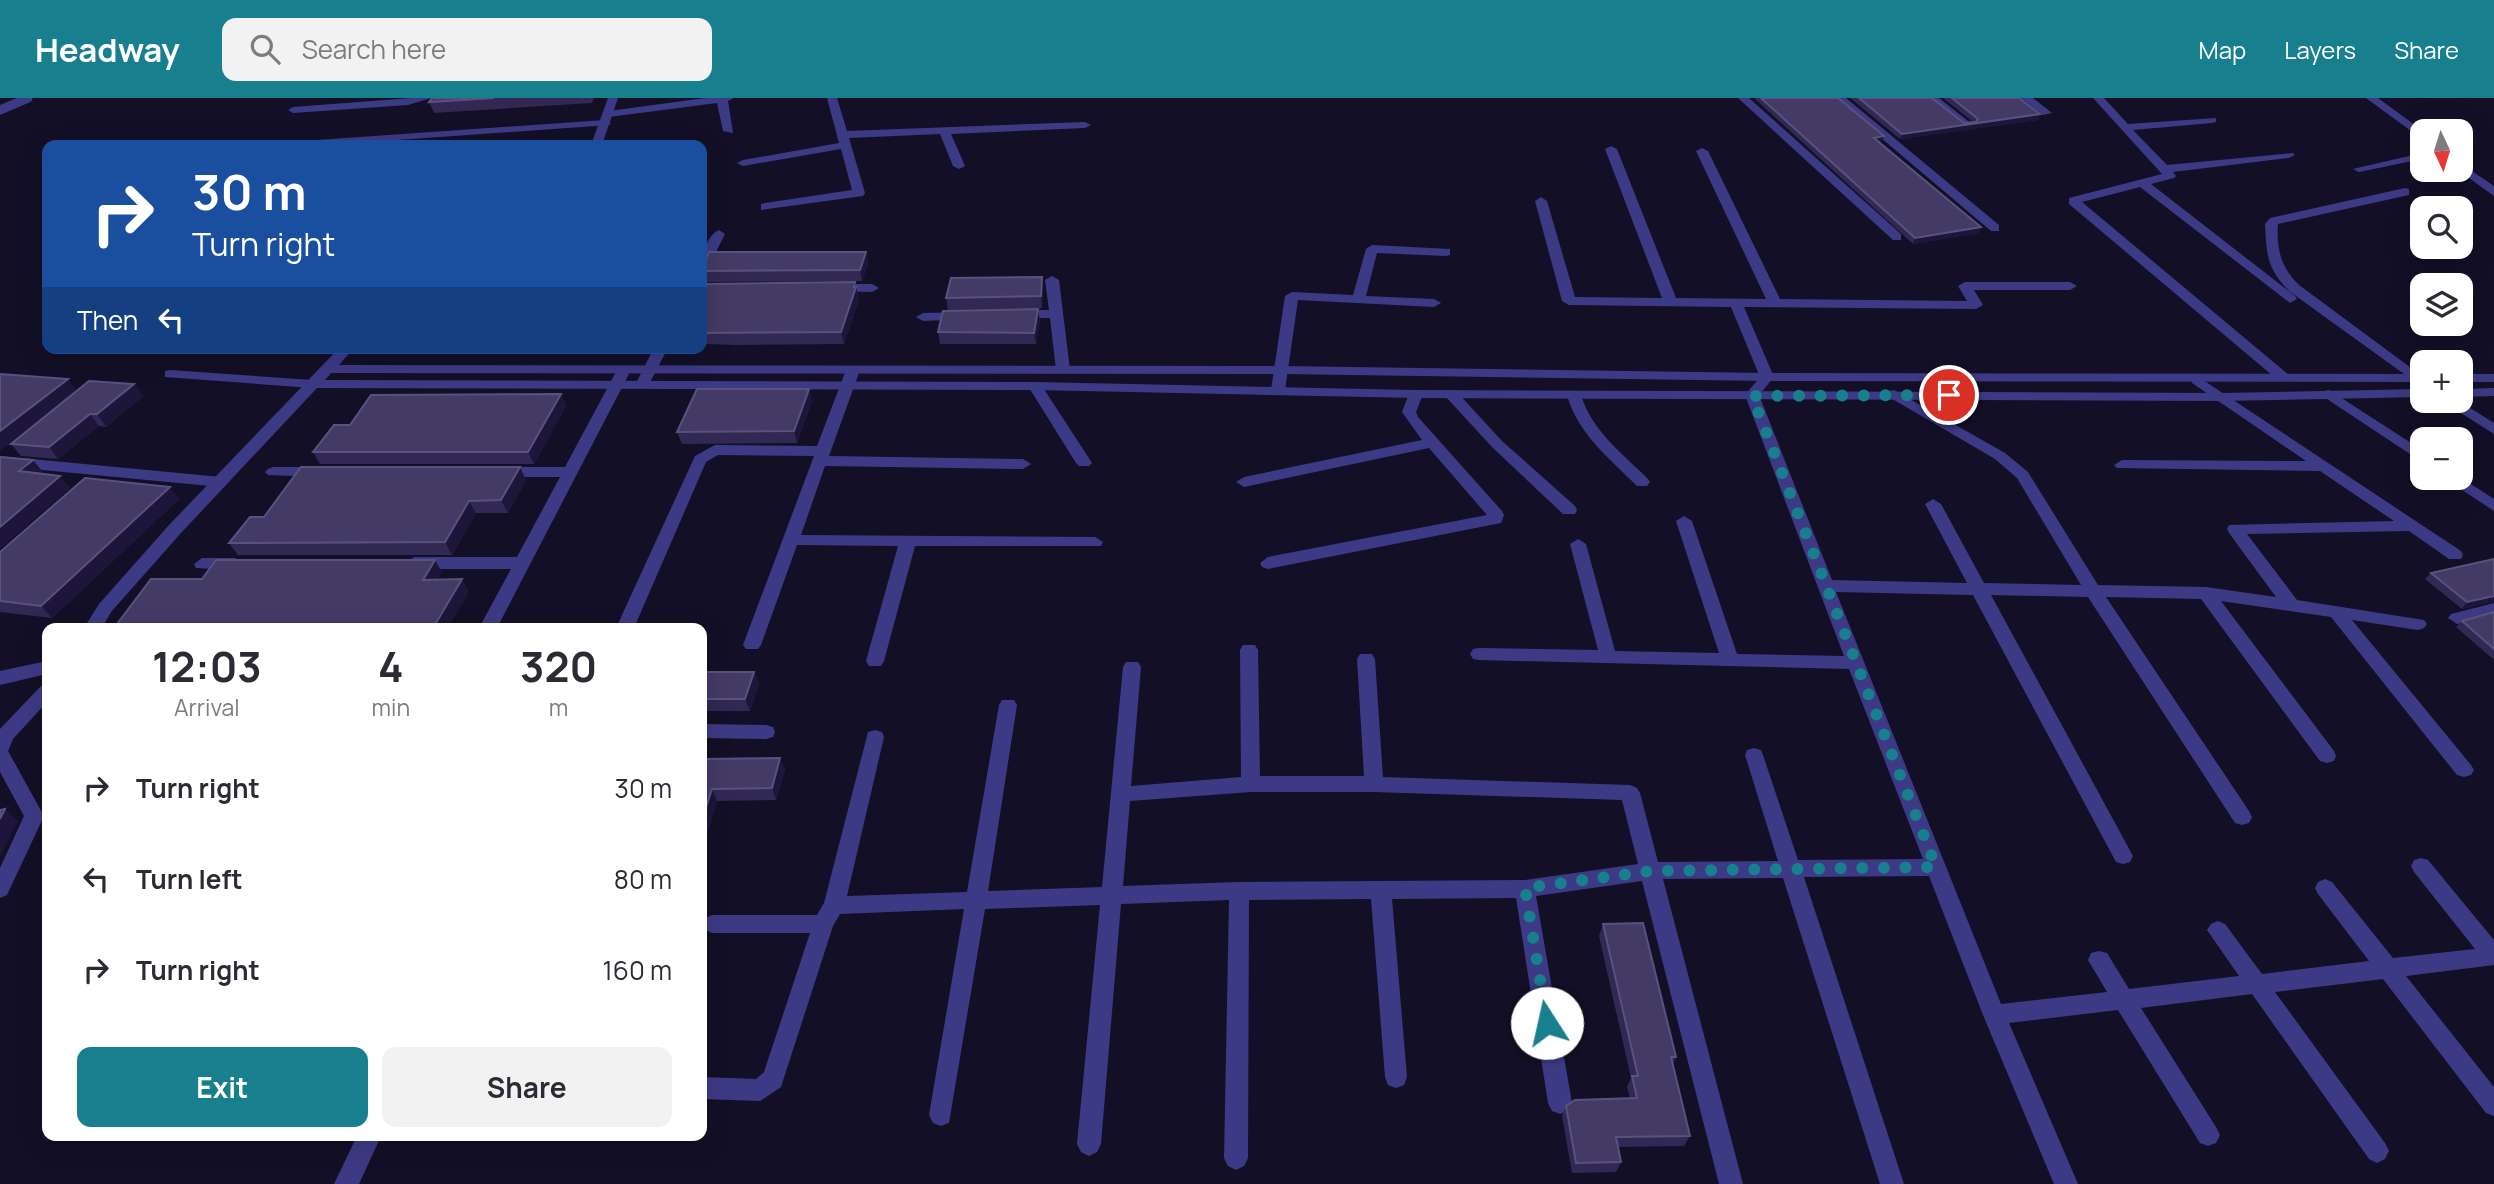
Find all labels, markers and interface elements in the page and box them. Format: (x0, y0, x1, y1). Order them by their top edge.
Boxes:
search box (222, 18, 712, 81)
text: Headway (35, 27, 180, 72)
icon: search (246, 30, 284, 68)
text: Search here (302, 31, 446, 67)
text: Map (2199, 33, 2246, 66)
text: Layers (2284, 33, 2356, 66)
text: Share (2394, 33, 2459, 66)
north arrow (2410, 119, 2473, 182)
map controls (2410, 119, 2473, 490)
text: 30 m (192, 158, 307, 225)
icon: right (77, 168, 168, 259)
button: search (2410, 196, 2473, 259)
text: Turn right (192, 222, 335, 266)
button: layers (2410, 273, 2473, 336)
icon: left (152, 301, 190, 339)
text: Then (77, 302, 138, 338)
button: + (2410, 350, 2473, 413)
pin (1919, 365, 1979, 425)
icon: arrive (1930, 376, 1968, 414)
button: − (2410, 427, 2473, 490)
text: 12:03 (152, 637, 262, 695)
text: 4 (378, 637, 404, 695)
text: 320 (520, 637, 597, 695)
text: Arrival (174, 691, 240, 723)
text: min (372, 691, 410, 723)
text: m (549, 691, 568, 723)
icon: right (77, 769, 115, 807)
text: Turn right (136, 770, 260, 806)
text: 30 m (615, 770, 672, 806)
icon: left (77, 860, 115, 898)
text: Turn left (136, 861, 243, 897)
text: 80 m (614, 861, 672, 897)
icon: right (77, 951, 115, 989)
text: Turn right (136, 952, 260, 988)
text: 160 m (603, 952, 672, 988)
position arrow (1510, 986, 1584, 1060)
button: Exit (77, 1047, 368, 1127)
button: Share (382, 1047, 672, 1127)

